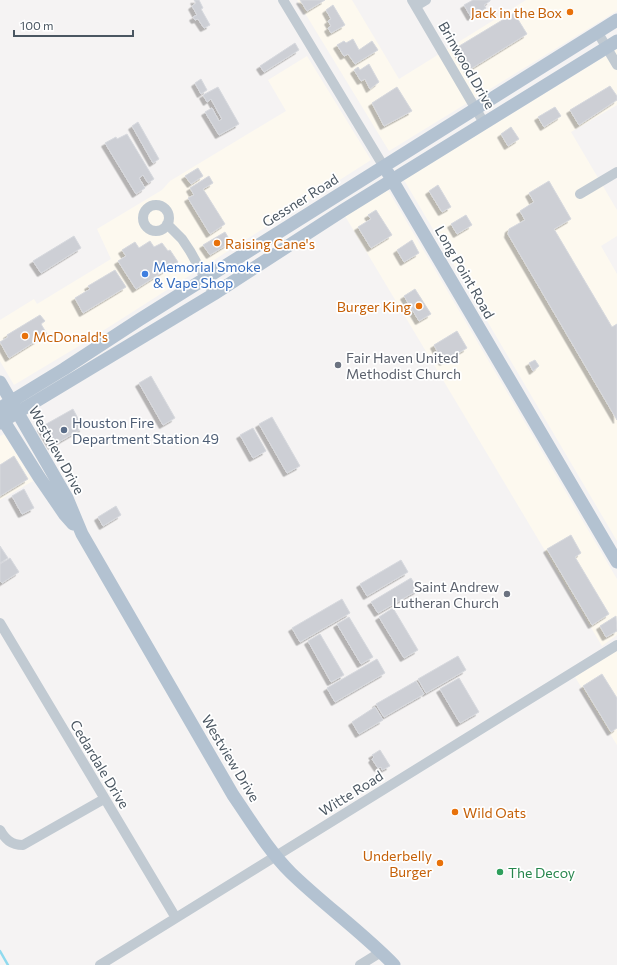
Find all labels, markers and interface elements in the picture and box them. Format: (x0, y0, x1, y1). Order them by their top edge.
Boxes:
place label: Jack in the Box (471, 4, 563, 21)
marker: Jack in the Box (565, 7, 575, 17)
scale bar (14, 12, 133, 38)
text: 100 m (20, 18, 54, 32)
street label: Brinwood Drive (435, 18, 499, 112)
street label: Gessner Road (259, 170, 341, 230)
street label: Long Point Road (432, 223, 498, 321)
place label: Raising Cane's (225, 235, 315, 252)
marker: Raising Cane's (212, 238, 222, 248)
place label: Memorial Smoke & Vape Shop (153, 258, 261, 291)
marker: Memorial Smoke & Vape Shop (140, 269, 150, 279)
place label: Burger King (337, 298, 411, 315)
marker: Burger King (414, 301, 424, 311)
place label: McDonald's (33, 328, 108, 345)
marker: McDonald's (20, 331, 30, 341)
place label: Fair Haven United Methodist Church (346, 349, 461, 382)
marker: Fair Haven United Methodist Church (333, 360, 343, 370)
street label: Westview Drive (26, 403, 88, 497)
place label: Houston Fire Department Station 49 (72, 414, 219, 447)
marker: Houston Fire Department Station 49 (59, 425, 69, 435)
place label: Saint Andrew Lutheran Church (393, 578, 499, 611)
marker: Saint Andrew Lutheran Church (502, 589, 512, 599)
street label: Westview Drive (198, 711, 264, 805)
street label: Cedardale Drive (67, 717, 133, 811)
street label: Witte Road (316, 767, 386, 819)
place label: Wild Oats (463, 804, 526, 821)
marker: Wild Oats (450, 807, 460, 817)
place label: Underbelly Burger (363, 847, 432, 880)
marker: Underbelly Burger (435, 858, 445, 868)
place label: The Decoy (508, 864, 575, 881)
marker: The Decoy (495, 867, 505, 877)

